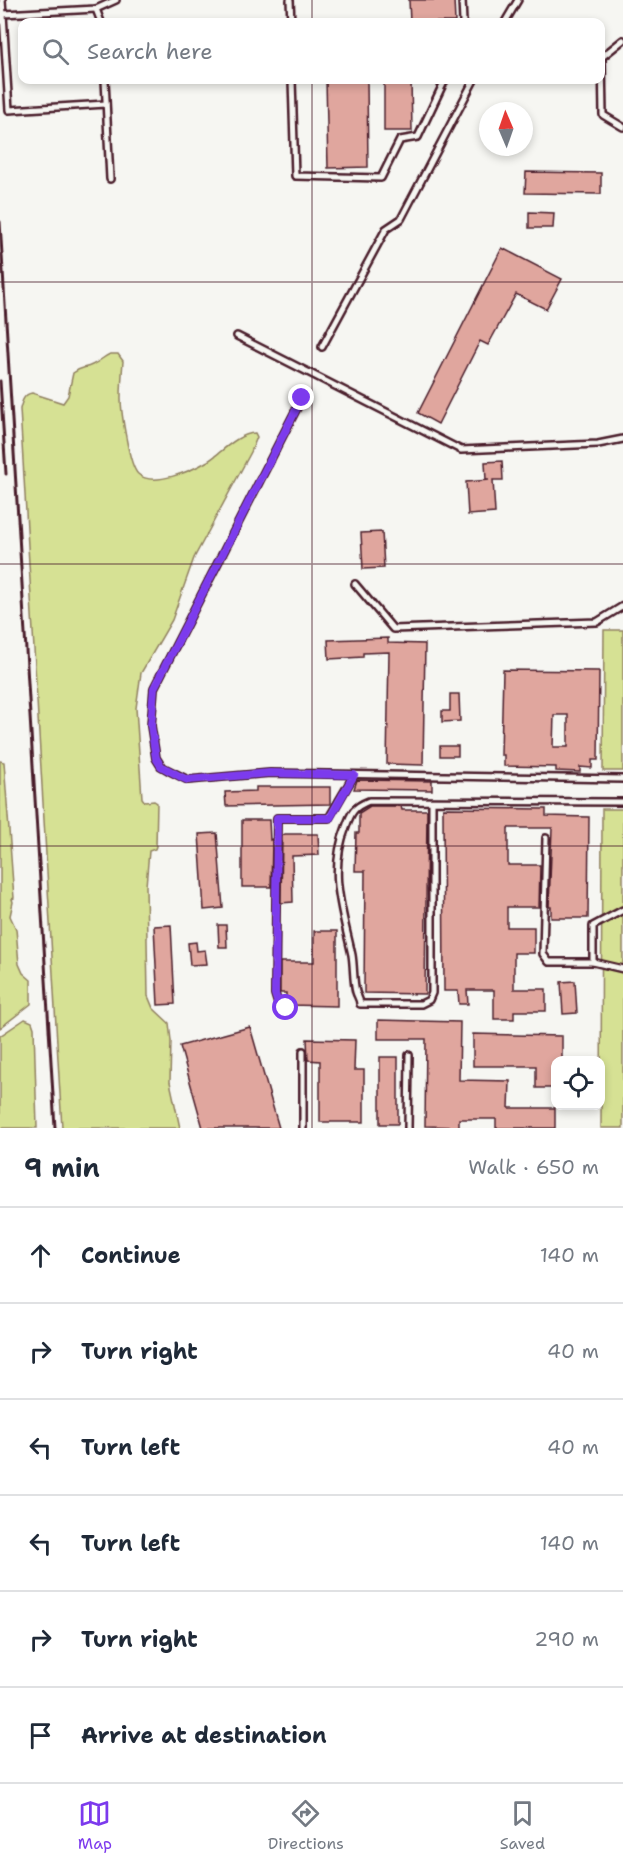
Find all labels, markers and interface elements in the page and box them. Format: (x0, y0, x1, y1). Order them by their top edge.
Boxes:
search box (18, 18, 605, 84)
icon: search (39, 35, 72, 68)
text: Search here (87, 37, 213, 66)
north arrow (479, 102, 533, 156)
route end (288, 384, 314, 410)
route start (272, 994, 298, 1020)
map controls (551, 1056, 605, 1110)
button: locate (551, 1056, 605, 1110)
text: 9 min (24, 1150, 100, 1185)
text: Walk · 650 m (468, 1154, 599, 1180)
icon: ahead (24, 1239, 57, 1272)
text: Continue (81, 1241, 181, 1270)
text: 140 m (540, 1242, 599, 1268)
icon: right (24, 1335, 57, 1368)
text: Turn right (81, 1337, 198, 1366)
text: 40 m (547, 1338, 599, 1364)
icon: left (24, 1431, 57, 1464)
text: Turn left (81, 1433, 180, 1462)
text: 40 m (547, 1434, 599, 1460)
icon: left (24, 1527, 57, 1560)
text: Turn left (81, 1529, 180, 1558)
text: 140 m (540, 1530, 599, 1556)
icon: right (24, 1623, 57, 1656)
text: Turn right (81, 1625, 198, 1654)
text: 290 m (534, 1626, 599, 1652)
icon: arrive (24, 1719, 57, 1752)
text: Arrive at destination (81, 1721, 327, 1750)
tab: Map (78, 1797, 112, 1854)
tab: Directions (268, 1797, 344, 1854)
tab: Saved (500, 1797, 545, 1854)

